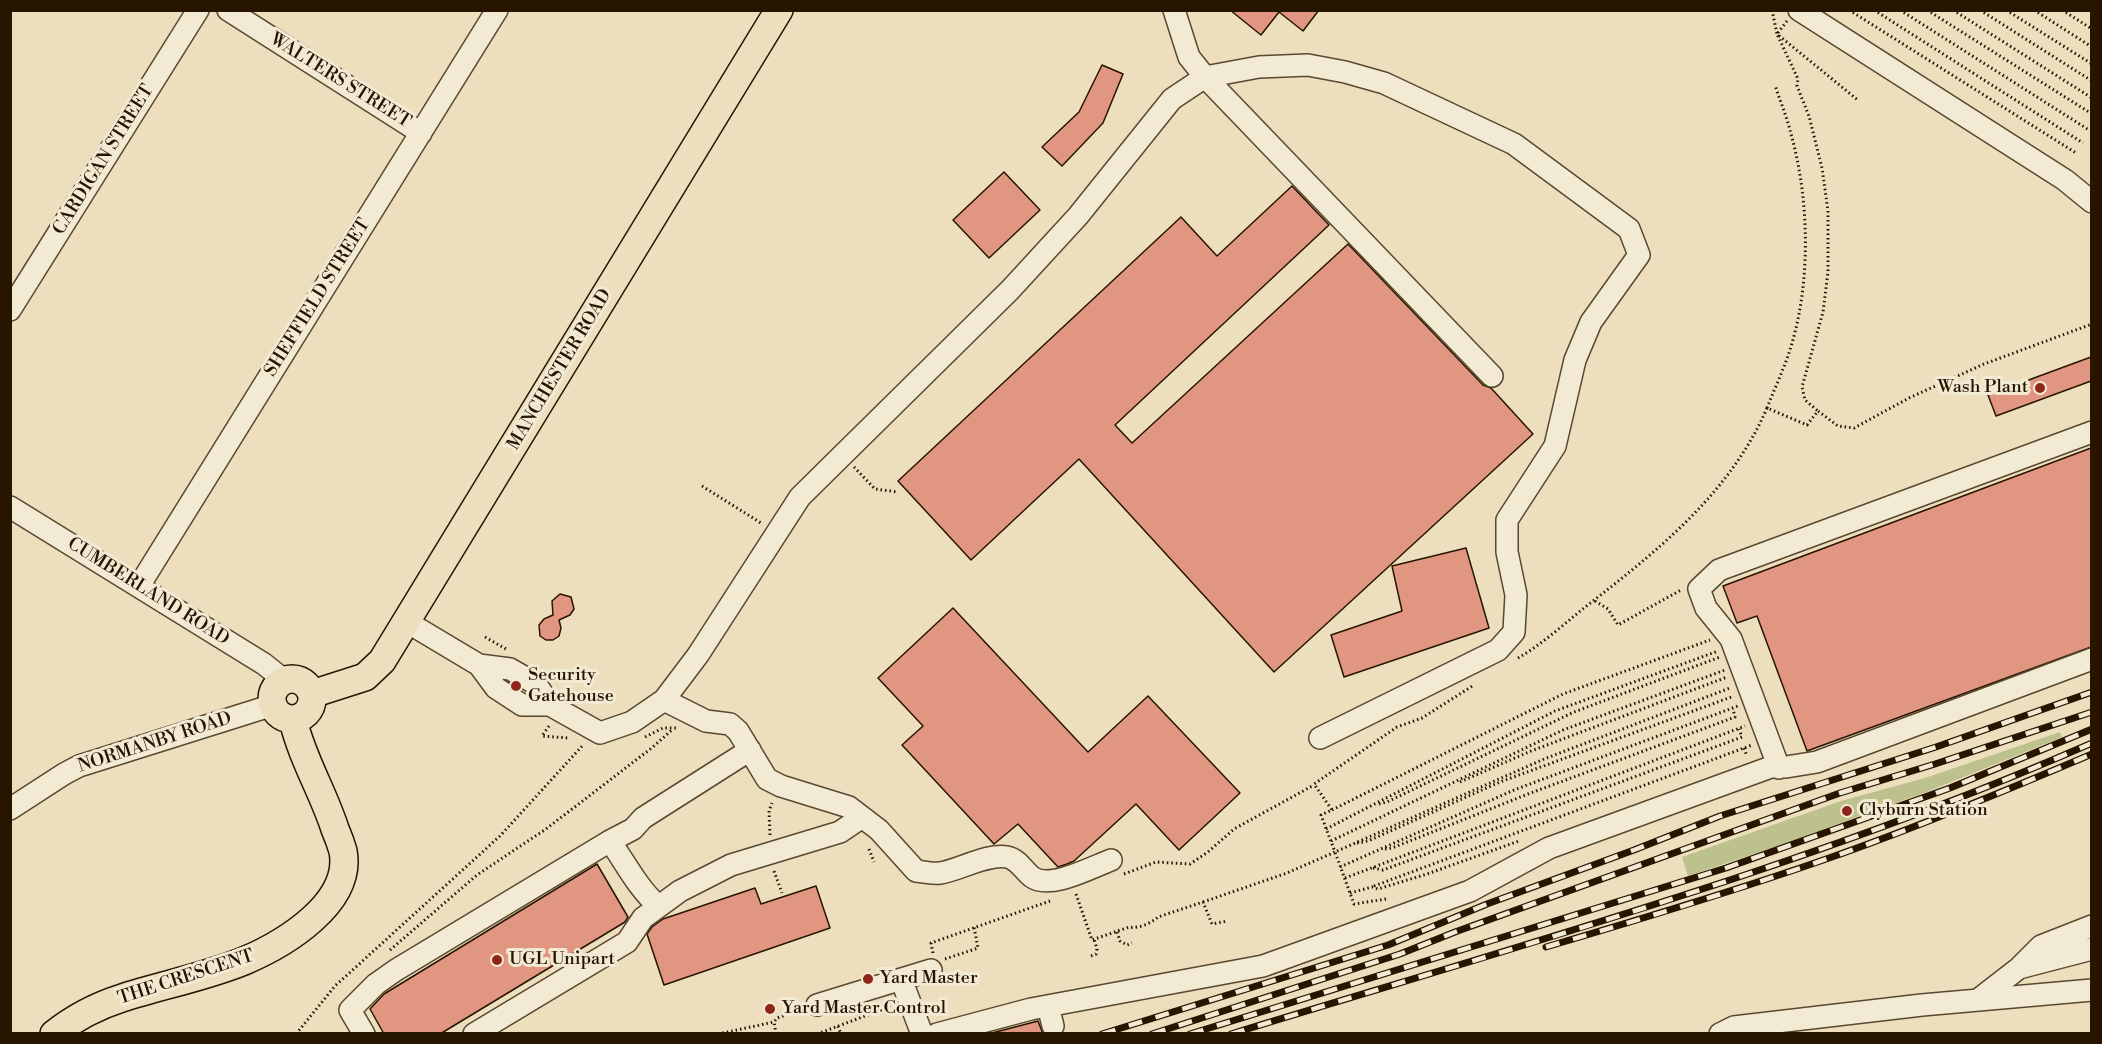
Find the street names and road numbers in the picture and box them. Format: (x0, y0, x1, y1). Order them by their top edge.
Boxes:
street label: WALTERS STREET (266, 29, 414, 133)
street label: CARDIGAN STREET (49, 81, 159, 239)
street label: SHEFFIELD STREET (261, 215, 375, 381)
street label: MANCHESTER ROAD (503, 286, 617, 454)
street label: CUMBERLAND ROAD (63, 533, 233, 651)
street label: NORMANBY ROAD (75, 708, 235, 778)
street label: THE CRESCENT (115, 946, 257, 1010)

